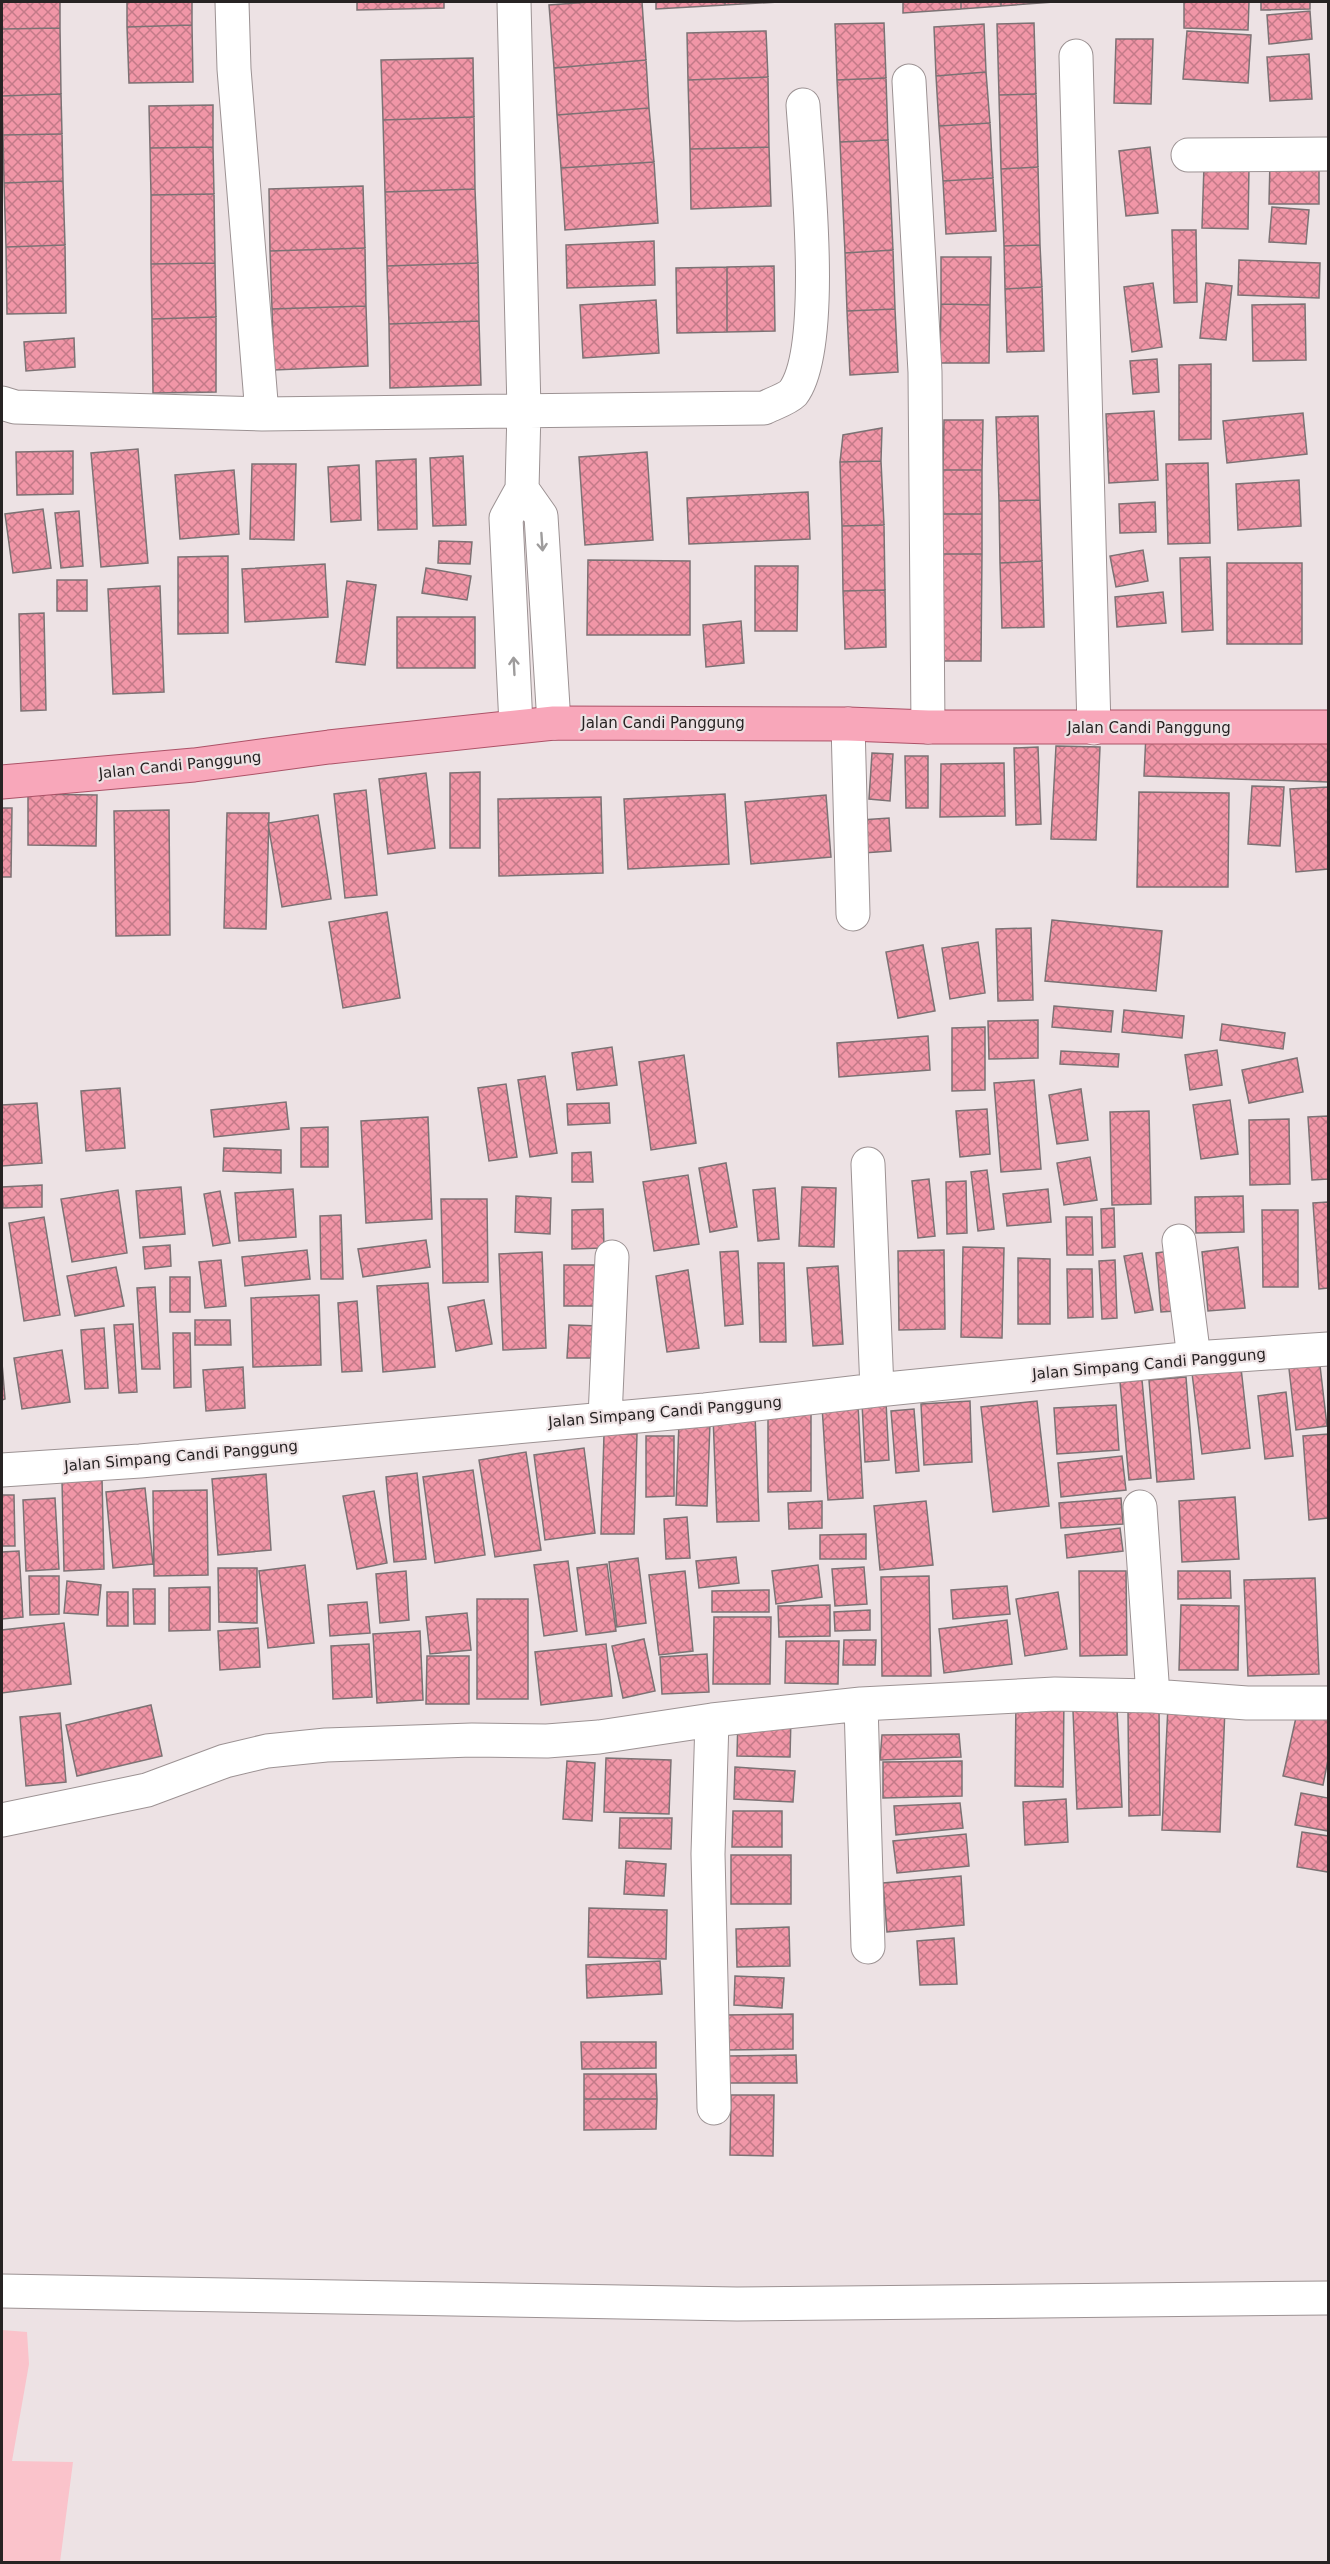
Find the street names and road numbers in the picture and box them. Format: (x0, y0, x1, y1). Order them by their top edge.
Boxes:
street label: Jalan Candi Panggung (580, 714, 745, 732)
street label: Jalan Candi Panggung (1066, 719, 1231, 737)
street label: Jalan Candi Panggung (97, 748, 262, 783)
street label: Jalan Simpang Candi Panggung (1030, 1345, 1267, 1383)
street label: Jalan Simpang Candi Panggung (546, 1393, 783, 1431)
street label: Jalan Simpang Candi Panggung (62, 1437, 299, 1475)

